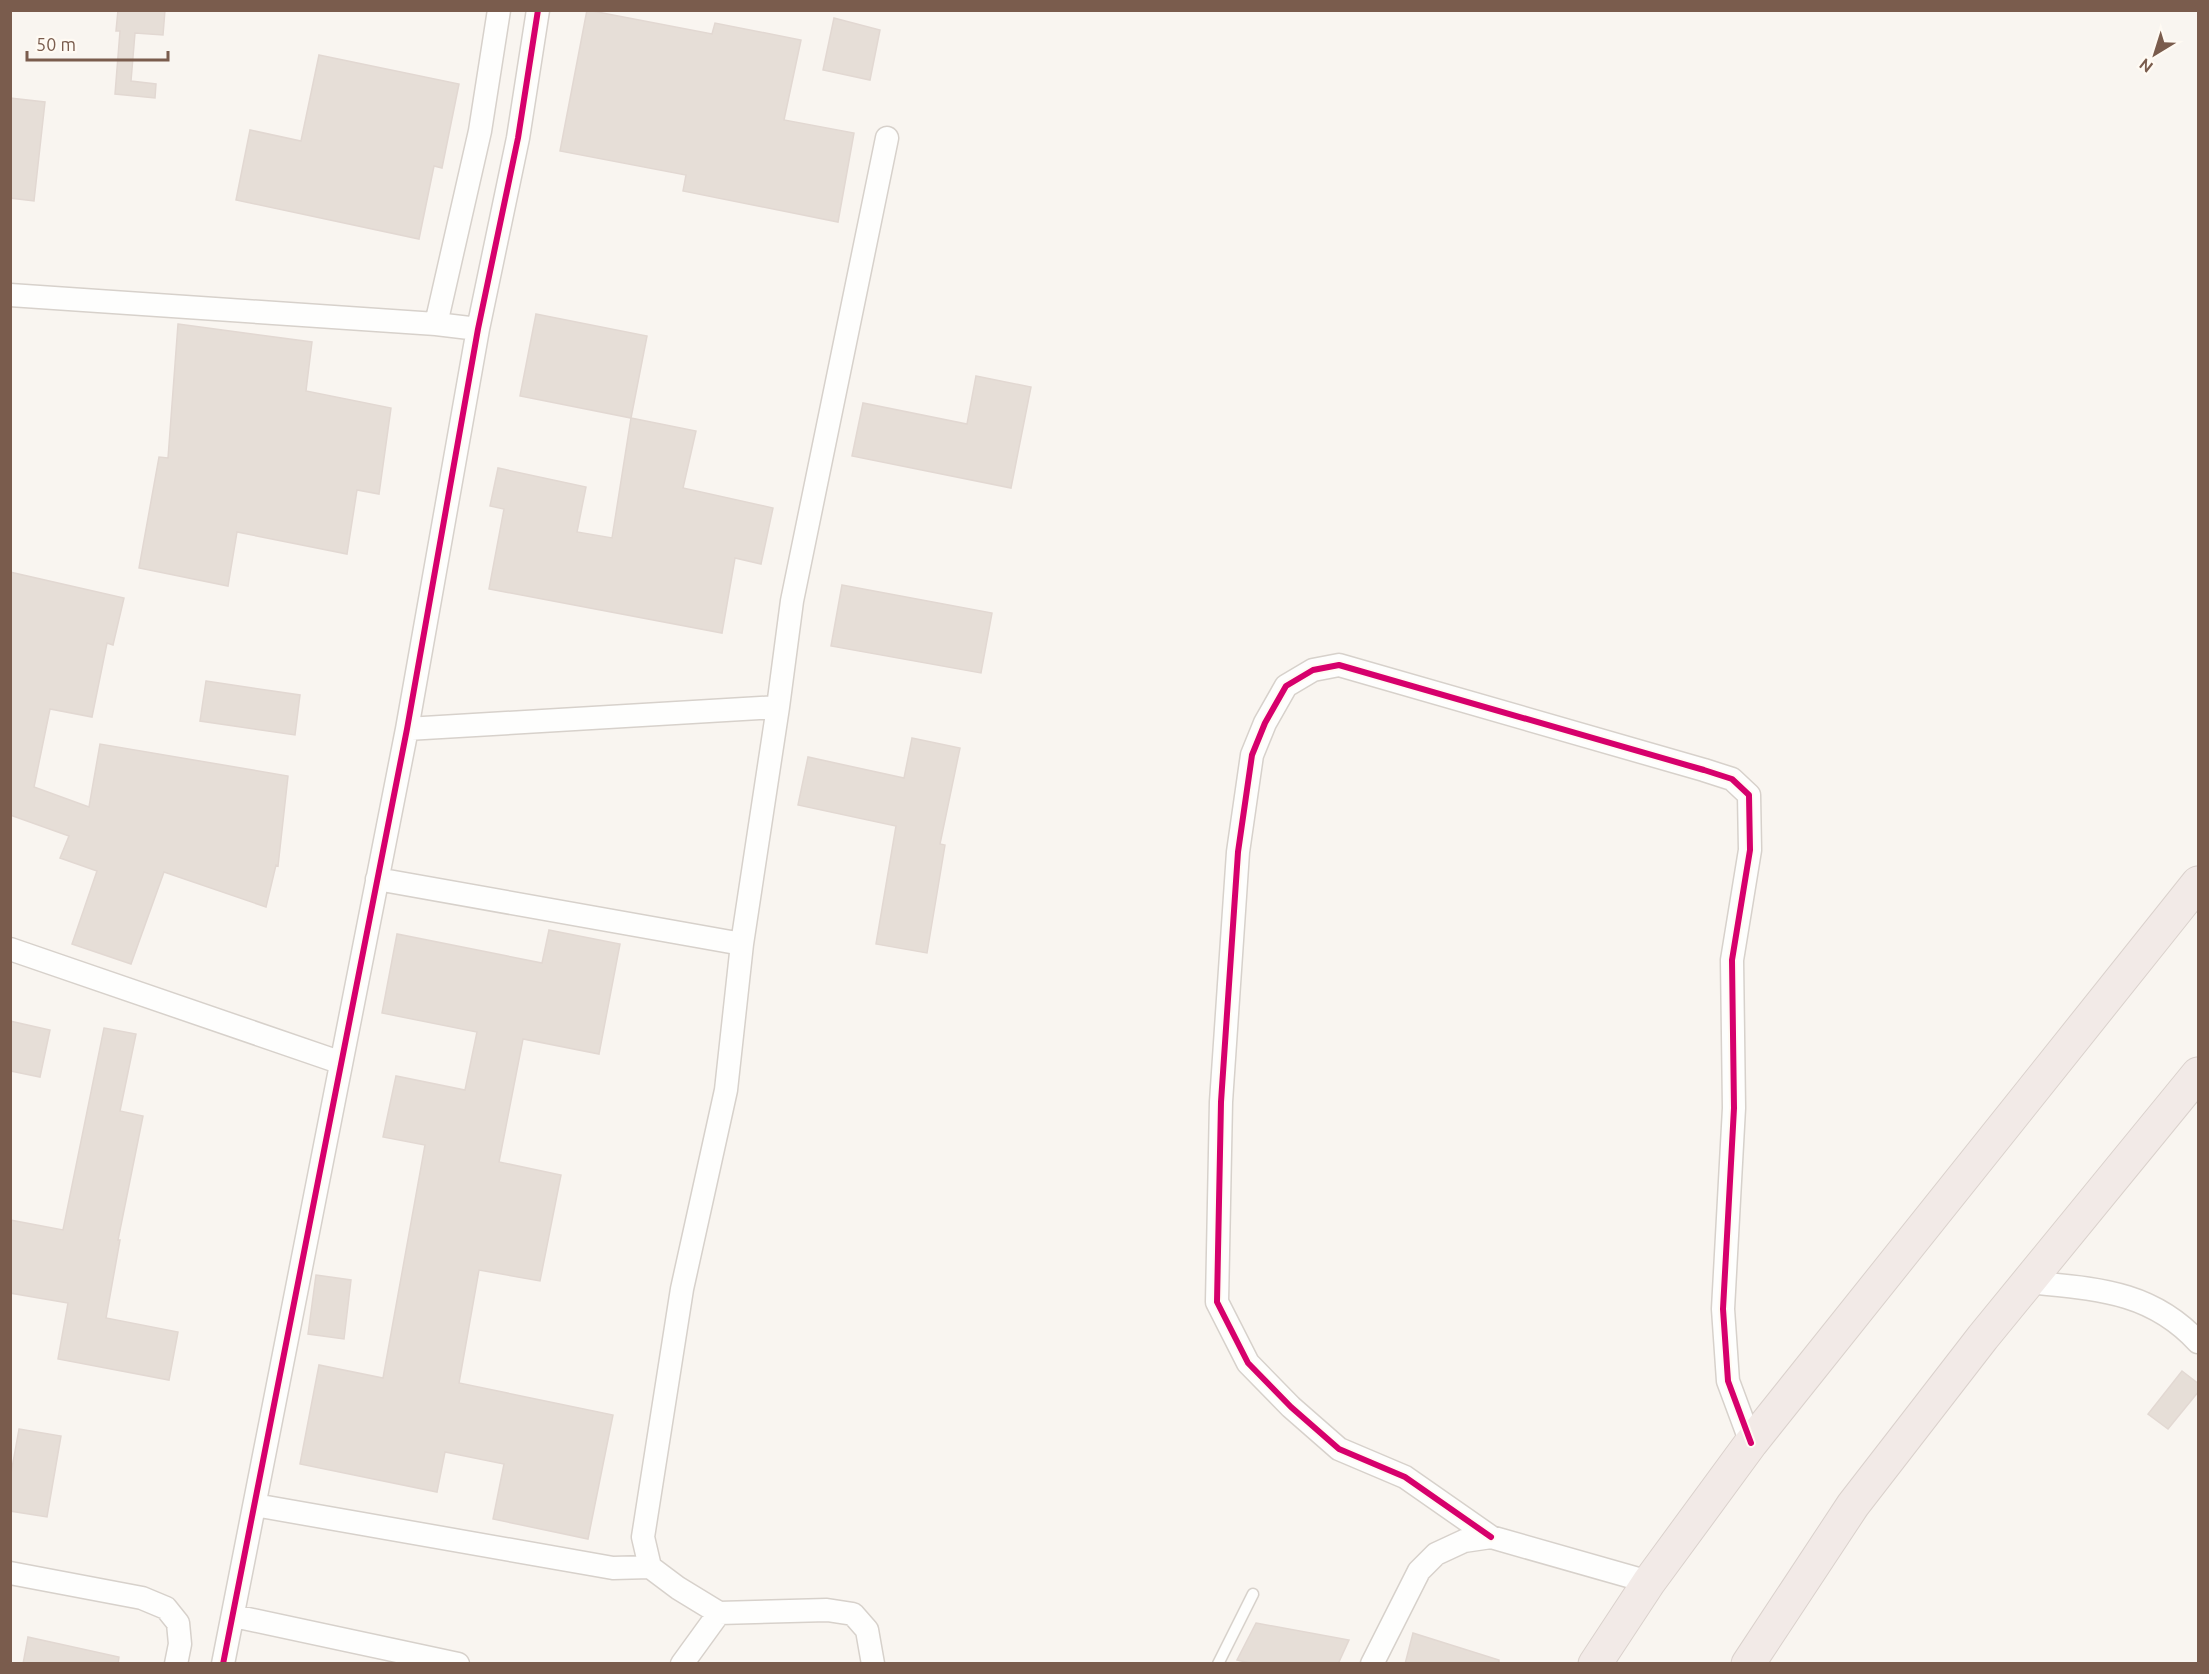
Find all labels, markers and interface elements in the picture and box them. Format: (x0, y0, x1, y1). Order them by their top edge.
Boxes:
scale bar (27, 24, 168, 62)
north arrow (2125, 24, 2185, 84)
text: 50 m (36, 34, 76, 54)
text: N (2136, 55, 2156, 77)

